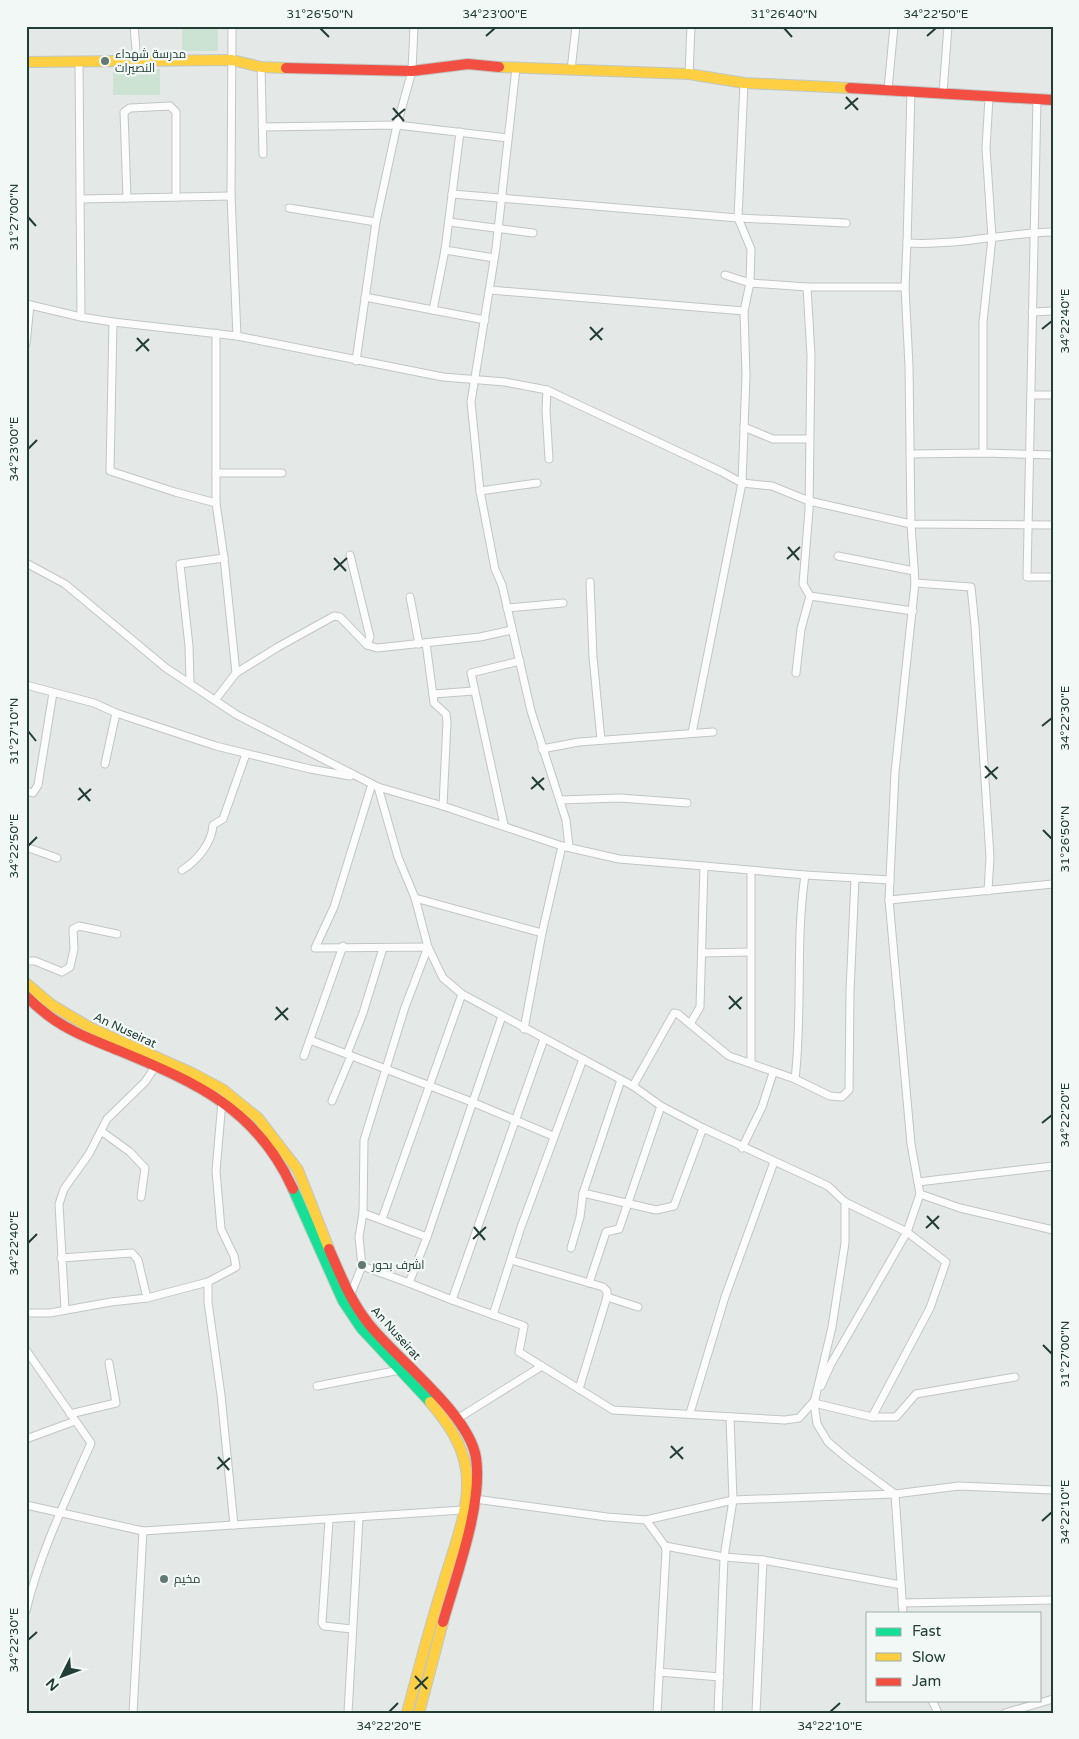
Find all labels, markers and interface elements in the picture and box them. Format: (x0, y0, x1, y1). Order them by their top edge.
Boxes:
text: 31°26'50"N (287, 7, 354, 21)
text: 34°23'00"E (462, 7, 528, 21)
text: 31°26'40"N (751, 7, 818, 21)
text: 34°22'50"E (903, 7, 969, 21)
place label: مدرسة شهداء النصيرات (115, 47, 186, 75)
marker: مدرسة شهداء النصيرات (99, 55, 111, 67)
text: 31°27'00"N (7, 184, 21, 251)
text: 34°22'40"E (1058, 288, 1072, 354)
text: 34°23'00"E (7, 416, 21, 482)
text: 34°22'30"E (1058, 685, 1072, 751)
text: 31°27'10"N (7, 698, 21, 765)
text: 31°26'50"N (1058, 806, 1072, 873)
text: 34°22'50"E (7, 813, 21, 879)
street label: An Nuseirat (91, 1009, 159, 1051)
text: 34°22'20"E (1058, 1082, 1072, 1148)
text: 34°22'40"E (7, 1210, 21, 1276)
place label: اشرف بحور (371, 1258, 425, 1272)
marker: اشرف بحور (356, 1259, 368, 1271)
street label: An Nuseirat (368, 1303, 424, 1363)
text: 31°27'00"N (1058, 1321, 1072, 1388)
text: 34°22'10"E (1058, 1479, 1072, 1545)
place label: مخيم (174, 1572, 200, 1587)
marker: مخيم (158, 1573, 170, 1585)
text: 34°22'30"E (7, 1607, 21, 1673)
legend (866, 1612, 1042, 1702)
text: Fast (912, 1622, 942, 1640)
text: Slow (912, 1648, 946, 1666)
north arrow (38, 1652, 88, 1702)
text: Jam (912, 1672, 941, 1690)
text: N (43, 1674, 63, 1694)
text: 34°22'20"E (356, 1719, 422, 1733)
text: 34°22'10"E (797, 1719, 863, 1733)

